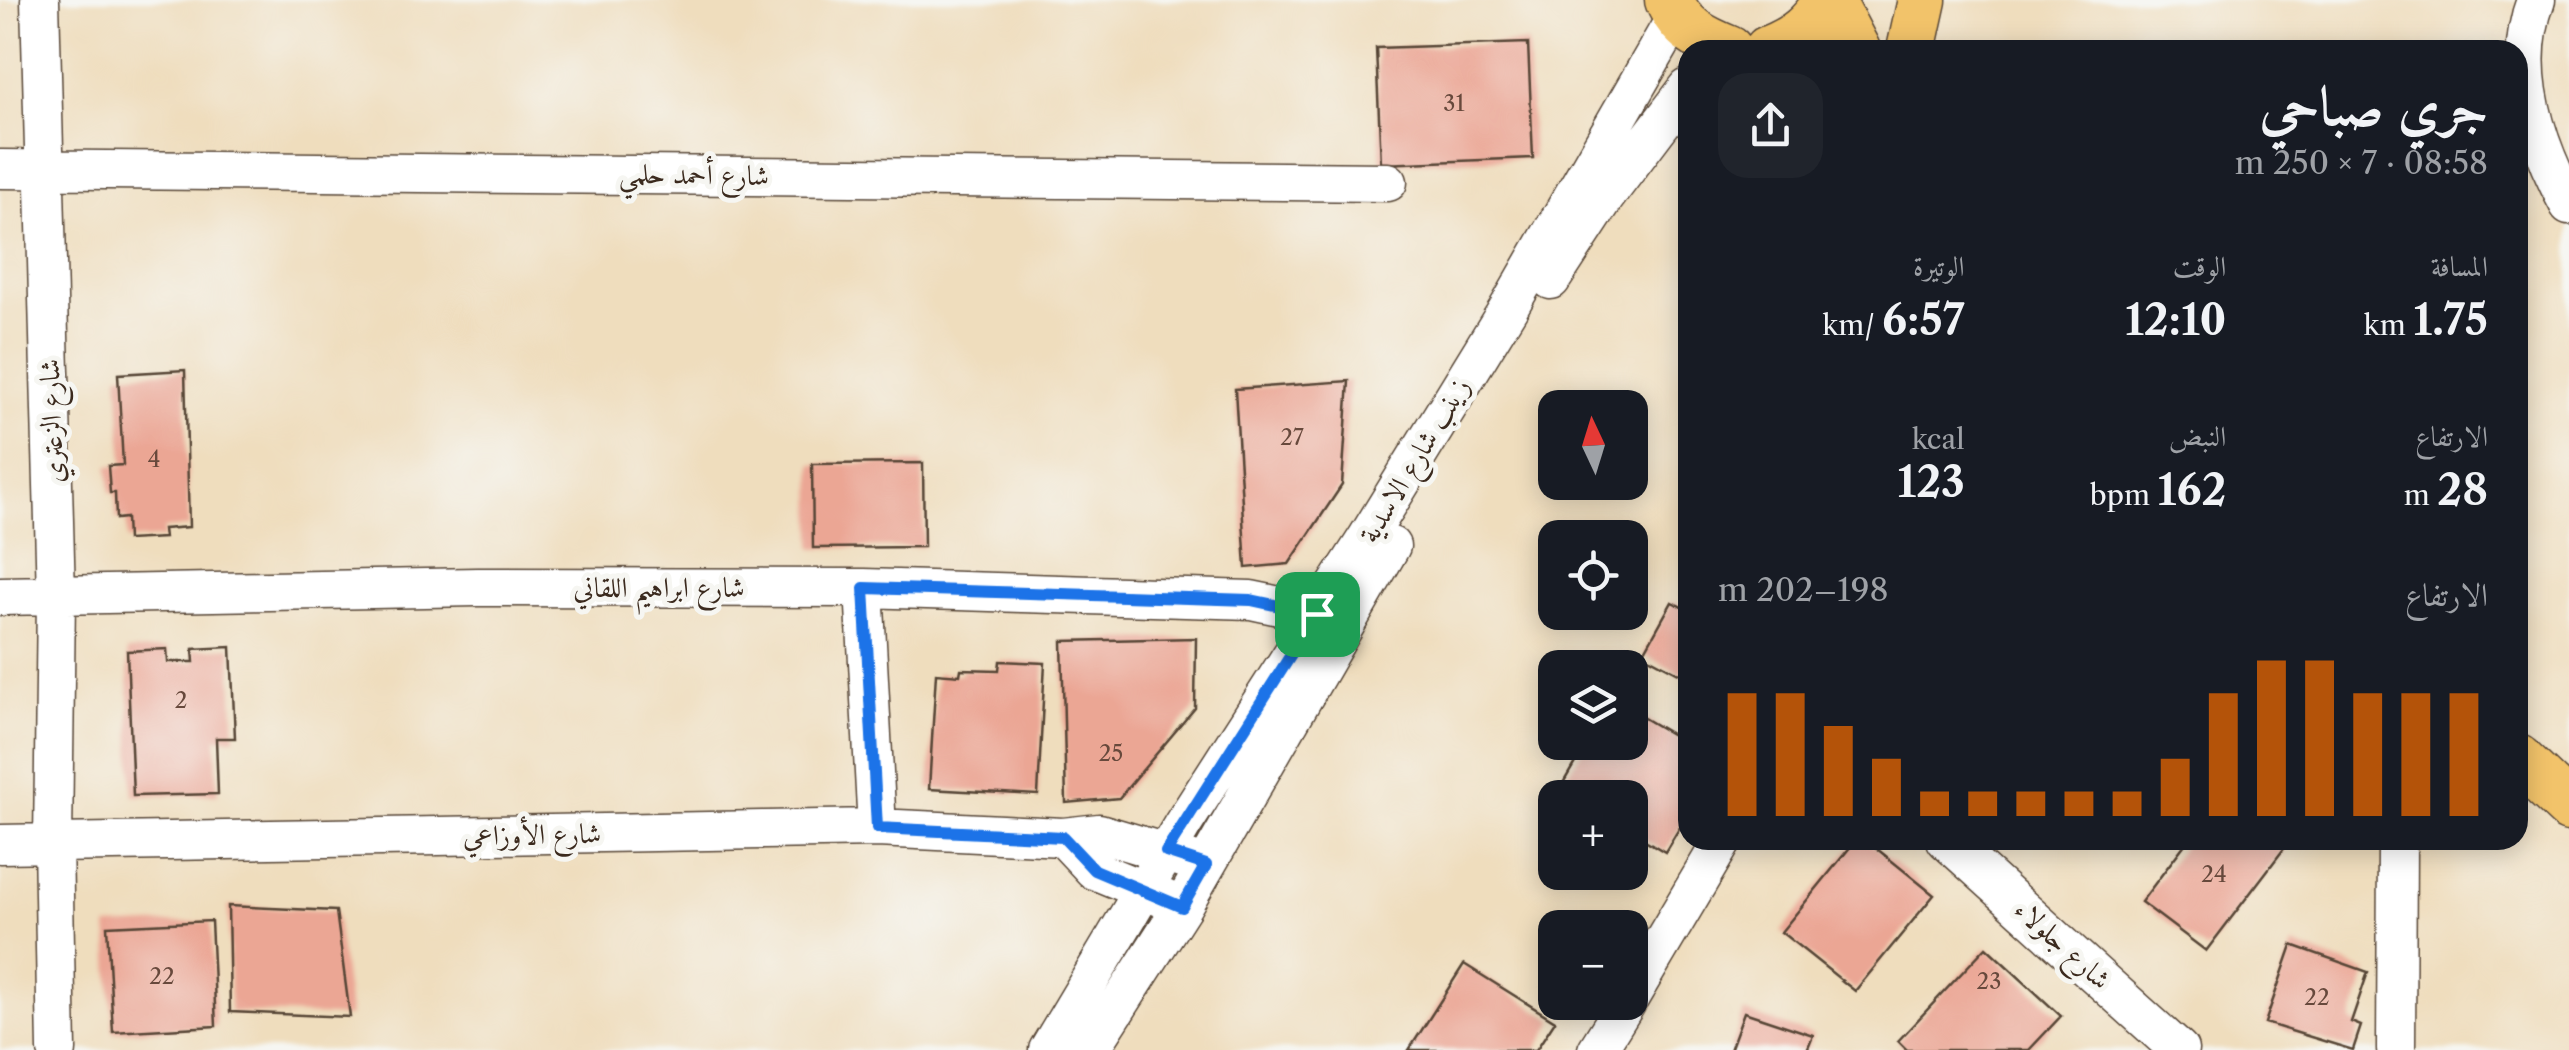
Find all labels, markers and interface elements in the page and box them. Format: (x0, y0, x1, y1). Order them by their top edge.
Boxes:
text: جري صباحي (2259, 72, 2488, 139)
button: share (1718, 73, 1823, 178)
house number: 31 (1443, 90, 1465, 117)
text: 08:58 · 7 × 250 m (2235, 143, 2488, 182)
street label: شارع أحمد حلمي (618, 154, 769, 202)
text: الوتيرة (1913, 249, 1965, 283)
text: الوقت (2173, 249, 2226, 283)
text: المسافة (2431, 249, 2488, 283)
text: 6:57 (1882, 294, 1965, 346)
text: 12:10 (2125, 294, 2226, 346)
text: 1.75 (2413, 294, 2488, 346)
text: /km (1822, 308, 1882, 342)
text: km (2364, 308, 2413, 342)
street label: شارع الزعتري (32, 358, 77, 484)
street label: زينب شارع الاسدية (1351, 371, 1483, 552)
north arrow (1538, 390, 1648, 500)
map controls (1538, 390, 1648, 1020)
text: النبض (2169, 419, 2226, 453)
text: الارتفاع (2415, 419, 2488, 453)
text: kcal (1912, 422, 1965, 456)
house number: 27 (1280, 424, 1304, 451)
house number: 4 (148, 446, 160, 473)
text: 123 (1897, 456, 1965, 508)
text: 162 (2158, 464, 2226, 516)
text: 28 (2437, 464, 2488, 516)
text: bpm (2090, 478, 2158, 512)
text: m (2404, 478, 2437, 512)
button: locate (1538, 520, 1648, 630)
street label: شارع ابراهيم اللقاني (573, 570, 745, 615)
text: 198–202 m (1718, 570, 1888, 609)
pin (1275, 572, 1360, 657)
text: الارتفاع (2405, 575, 2488, 614)
icon: arrive (1290, 587, 1345, 642)
button: layers (1538, 650, 1648, 760)
house number: 2 (175, 687, 187, 714)
house number: 25 (1099, 740, 1123, 767)
button: + (1538, 780, 1648, 890)
street label: شارع الأوزاعي (462, 815, 602, 859)
house number: 24 (2201, 861, 2227, 888)
street label: شارع جلولاء (2003, 892, 2118, 1001)
button: − (1538, 910, 1648, 1020)
house number: 22 (149, 963, 175, 990)
house number: 23 (1977, 968, 2001, 995)
house number: 22 (2304, 984, 2330, 1011)

